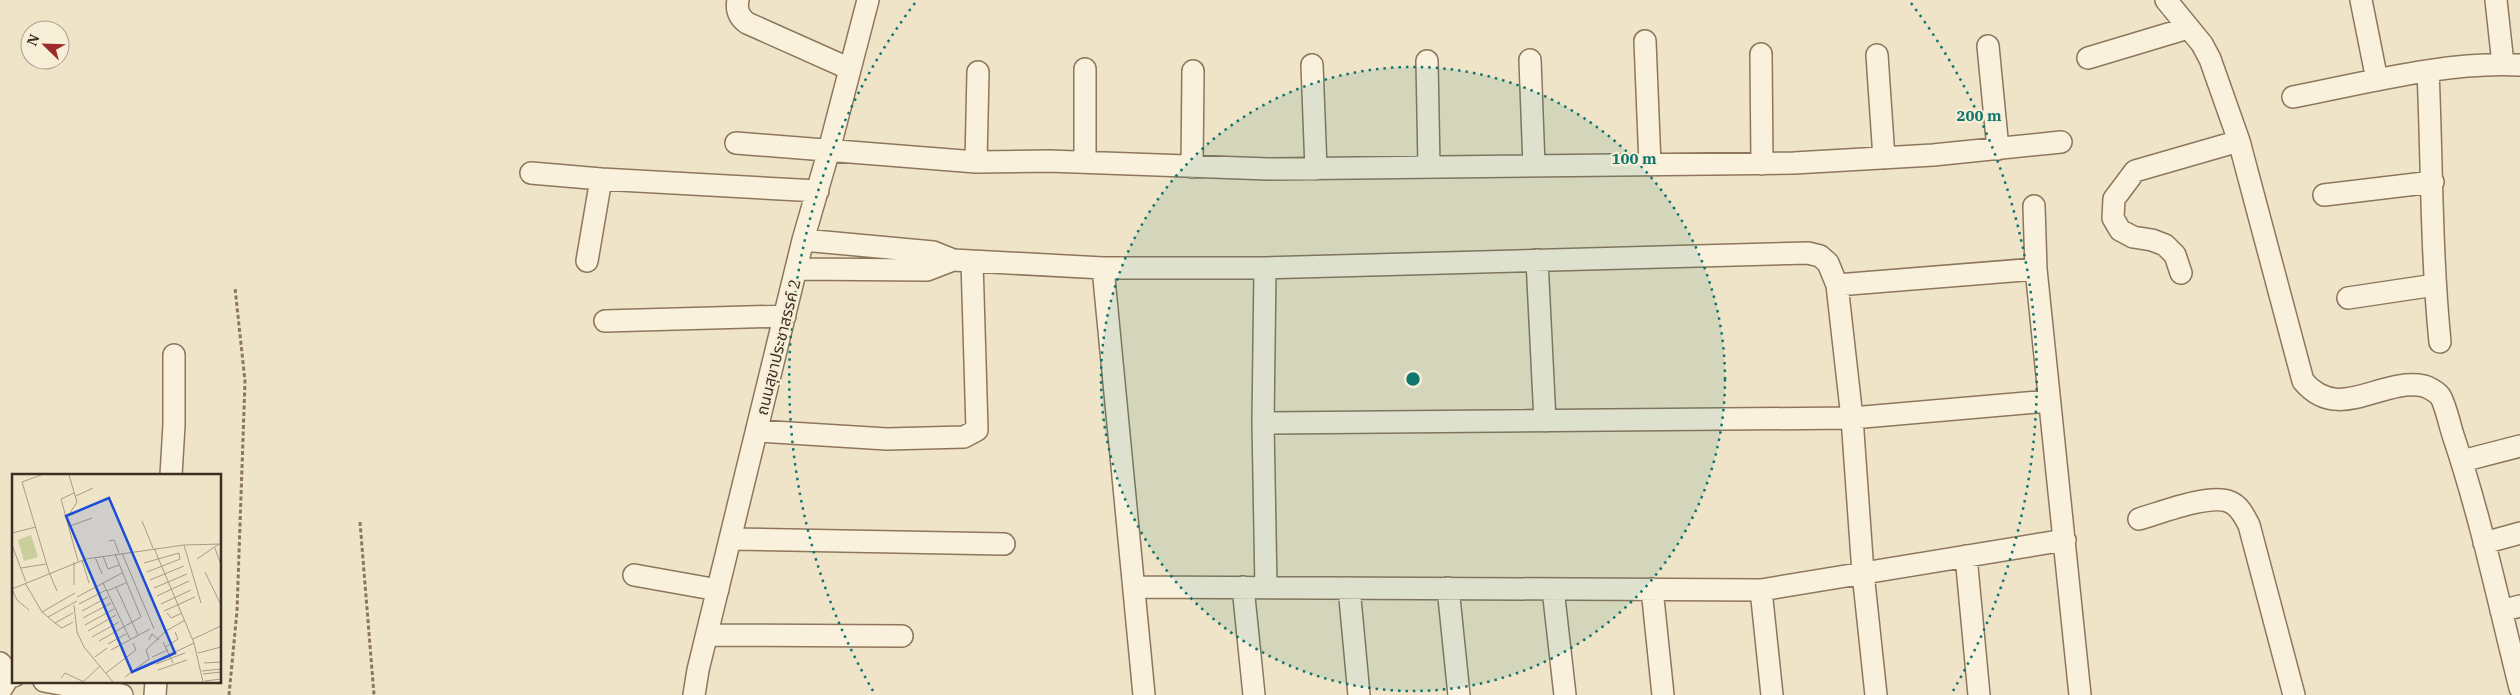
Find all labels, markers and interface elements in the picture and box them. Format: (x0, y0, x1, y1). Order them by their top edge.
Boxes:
north arrow (20, 20, 70, 70)
text: N (23, 31, 43, 49)
text: 200 m (1956, 106, 2002, 125)
text: 100 m (1611, 149, 1657, 168)
street label: ถนนสุขาประชาสรรค์ 2 (751, 277, 805, 417)
centre of rings (1404, 370, 1422, 388)
inset map (12, 474, 221, 682)

